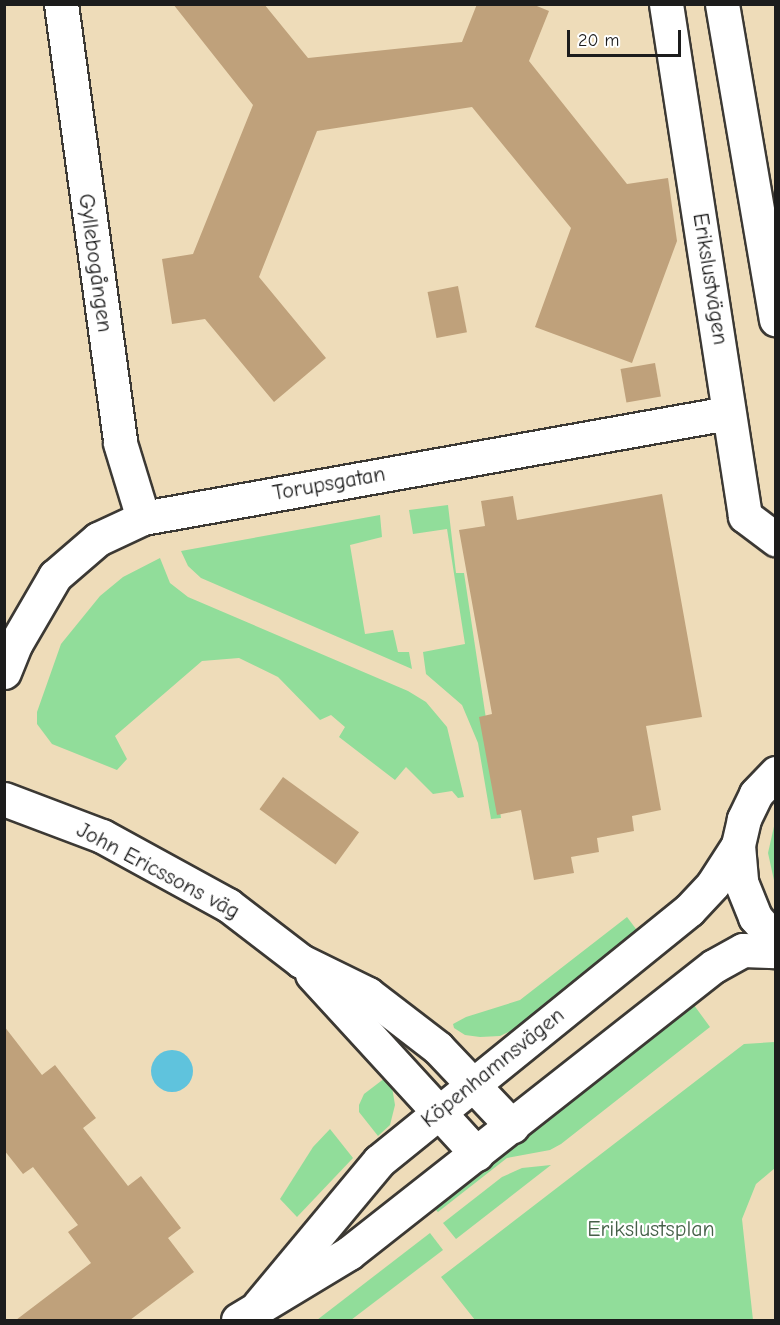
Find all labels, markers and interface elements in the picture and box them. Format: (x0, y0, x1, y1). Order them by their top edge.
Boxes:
scale bar (570, 18, 684, 56)
text: 20 m (578, 30, 619, 51)
street label: Gyllebogången (72, 192, 118, 334)
street label: Erikslustvägen (687, 211, 733, 347)
street label: Torupsgatan (271, 461, 387, 507)
street label: John Ericssons väg (72, 817, 244, 925)
street label: Köpenhamnsvägen (416, 1002, 570, 1134)
park label: Erikslustsplan (587, 1217, 715, 1243)

